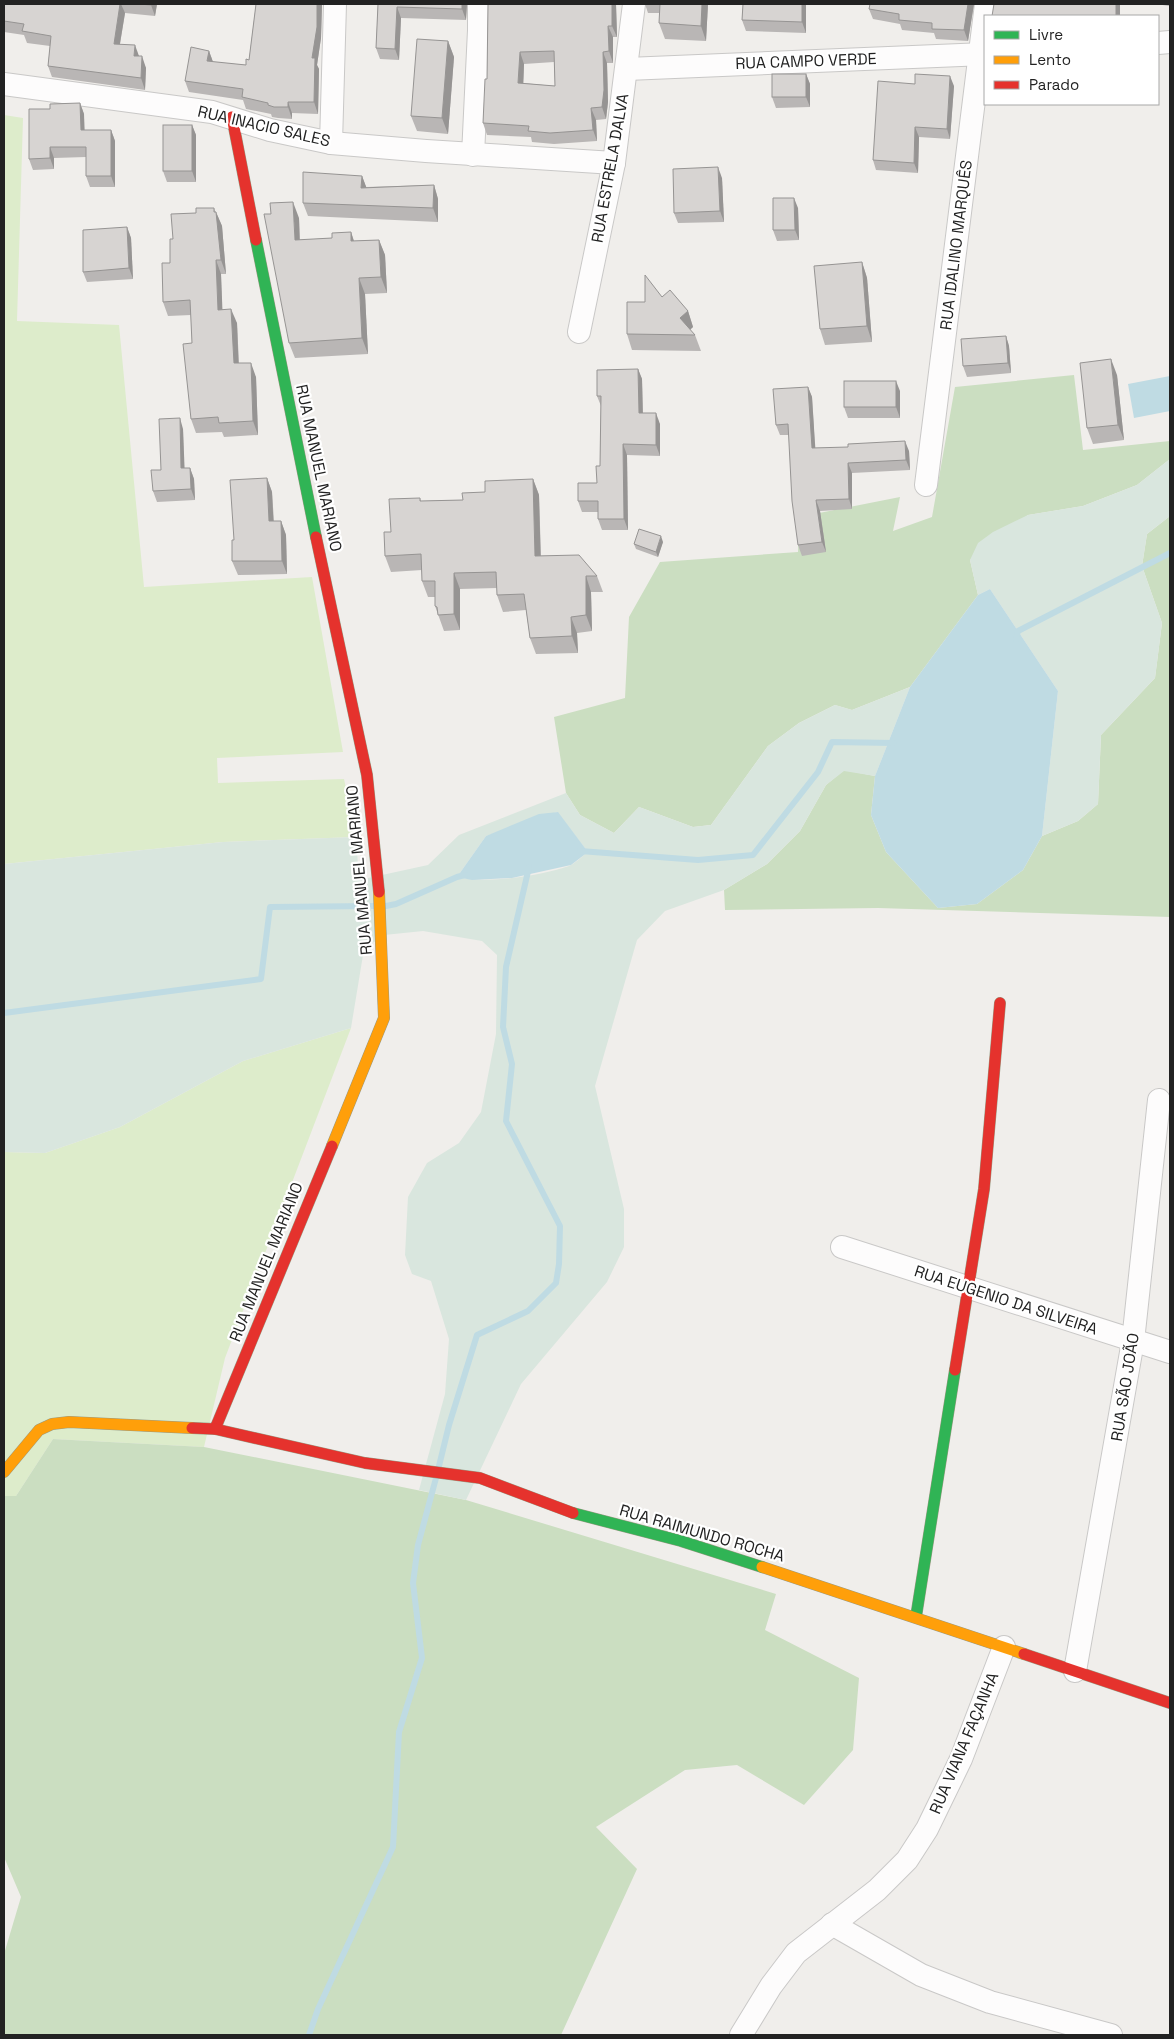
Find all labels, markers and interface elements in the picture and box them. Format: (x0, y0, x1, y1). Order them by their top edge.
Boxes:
legend (984, 15, 1159, 105)
text: Livre (1029, 25, 1063, 44)
street label: RUA CAMPO VERDE (735, 48, 877, 74)
text: Lento (1029, 50, 1071, 69)
text: Parado (1029, 75, 1079, 94)
street label: RUA ESTRELA DALVA (587, 92, 633, 244)
street label: RUA INACIO SALES (196, 101, 332, 151)
street label: RUA IDALINO MARQUÊS (935, 159, 977, 331)
street label: RUA MANUEL MARIANO (291, 382, 347, 554)
street label: RUA MANUEL MARIANO (341, 784, 377, 956)
street label: RUA MANUEL MARIANO (224, 1179, 308, 1345)
street label: RUA EUGENIO DA SILVEIRA (912, 1260, 1100, 1340)
street label: RUA SÃO JOÃO (1106, 1331, 1144, 1443)
street label: RUA RAIMUNDO ROCHA (617, 1499, 787, 1567)
street label: RUA VIANA FAÇANHA (925, 1669, 1003, 1817)

